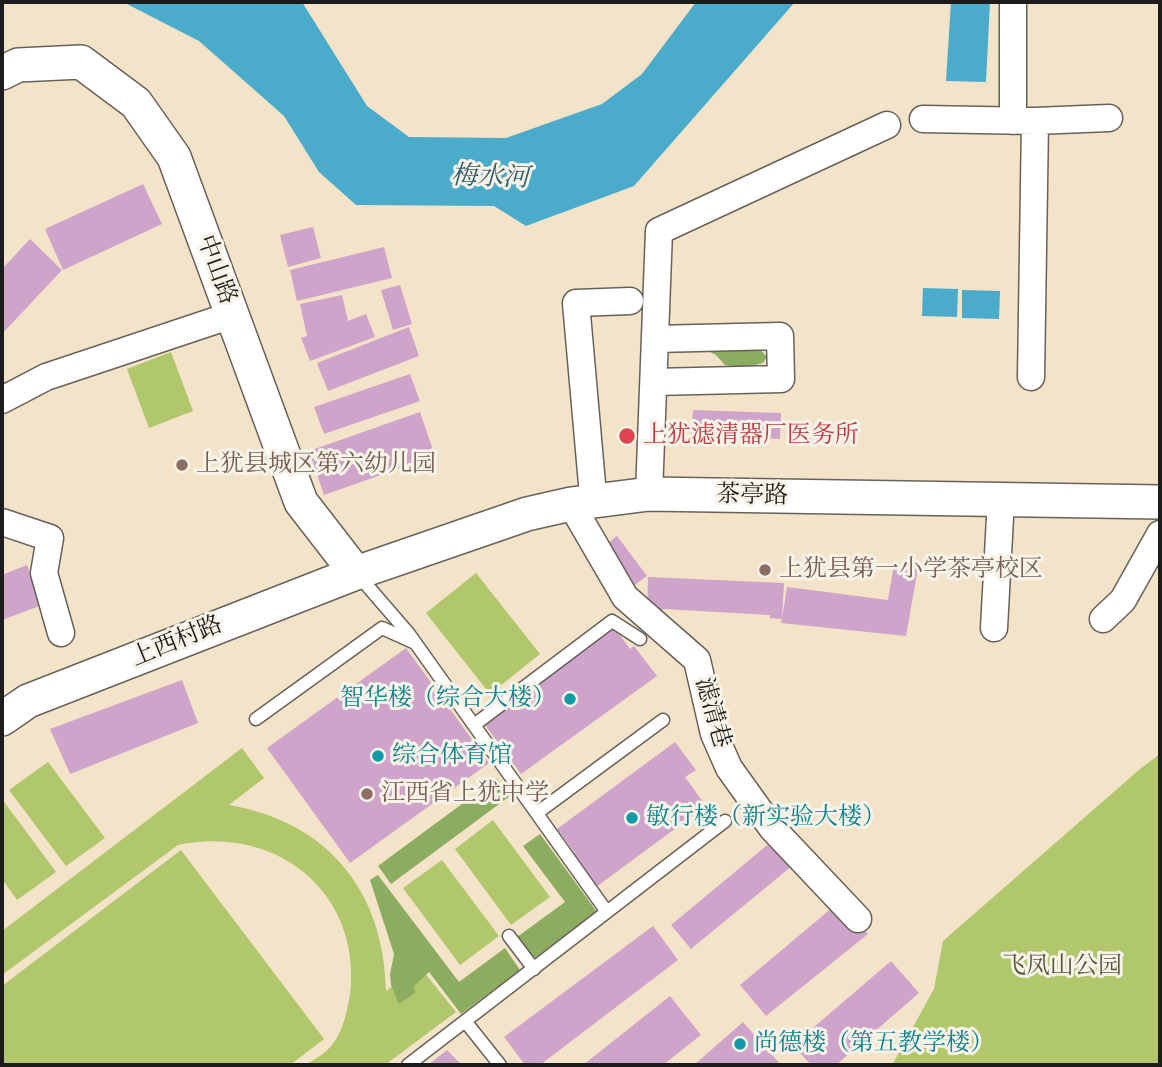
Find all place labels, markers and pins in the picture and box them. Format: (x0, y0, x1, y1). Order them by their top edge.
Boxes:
place label: 上犹滤清器厂医务所 (643, 422, 859, 450)
marker: 上犹滤清器厂医务所 (617, 426, 637, 446)
place label: 上犹县城区第六幼儿园 (196, 451, 436, 479)
marker: 上犹县城区第六幼儿园 (174, 457, 190, 473)
place label: 上犹县第一小学茶亭校区 (779, 556, 1043, 584)
marker: 上犹县第一小学茶亭校区 (757, 562, 773, 578)
place label: 智华楼（综合大楼） (340, 685, 556, 713)
marker: 智华楼（综合大楼） (562, 691, 578, 707)
place label: 综合体育馆 (392, 742, 512, 770)
marker: 综合体育馆 (370, 748, 386, 764)
place label: 江西省上犹中学 (381, 780, 549, 808)
marker: 江西省上犹中学 (359, 786, 375, 802)
place label: 敏行楼（新实验大楼） (646, 804, 886, 832)
marker: 敏行楼（新实验大楼） (624, 810, 640, 826)
place label: 尚德楼（第五教学楼） (754, 1030, 994, 1058)
marker: 尚德楼（第五教学楼） (732, 1036, 748, 1052)

